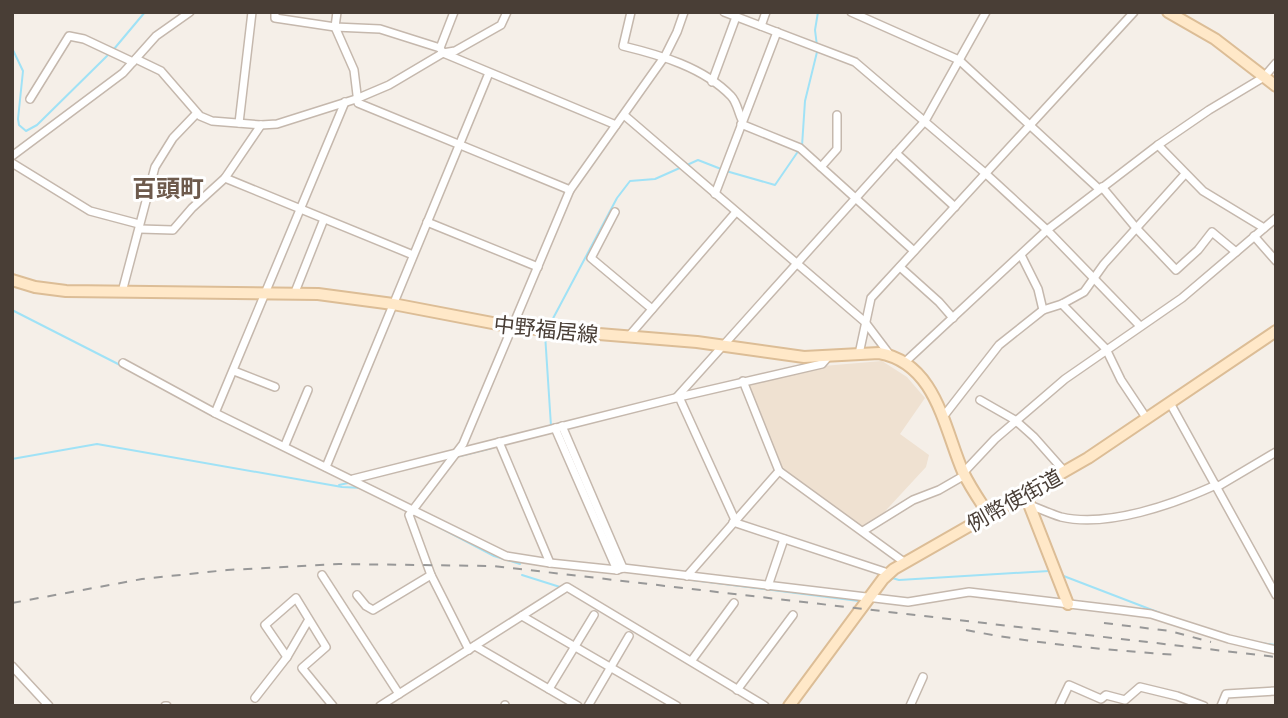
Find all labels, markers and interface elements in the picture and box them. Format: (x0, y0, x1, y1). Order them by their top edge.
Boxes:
district label: 百頭町 (132, 173, 204, 203)
street label: 中野福居線 (492, 311, 600, 347)
street label: 例幣使街道 (962, 463, 1066, 537)

